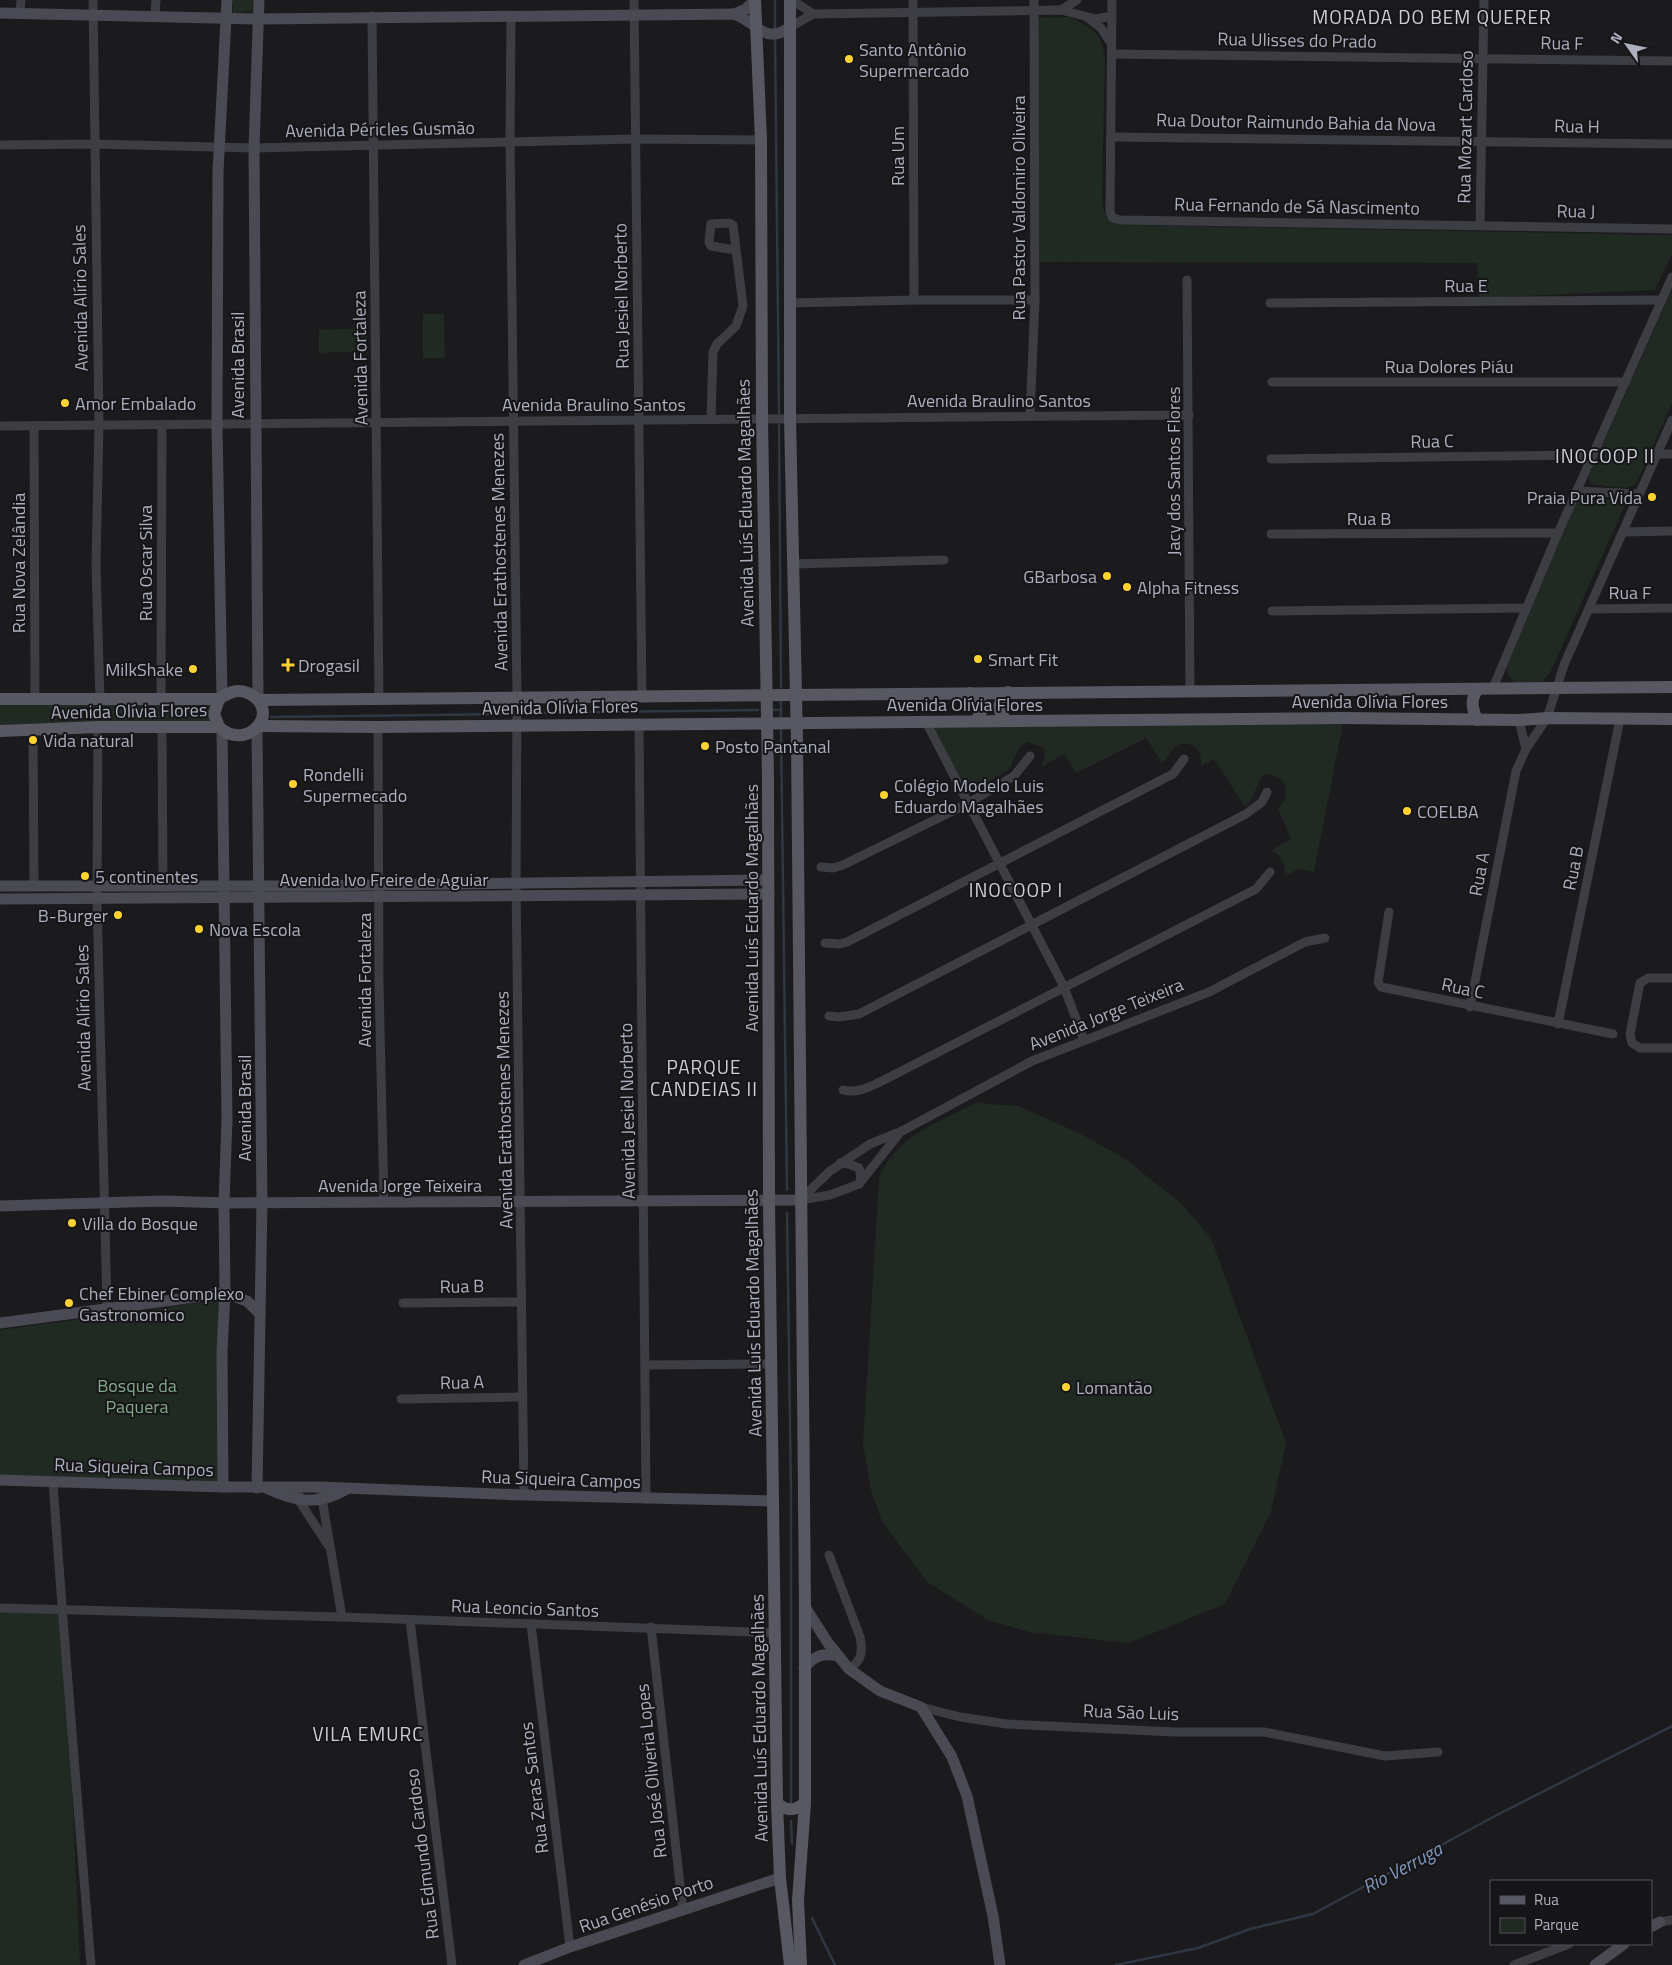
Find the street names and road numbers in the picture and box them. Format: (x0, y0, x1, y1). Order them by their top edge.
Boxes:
street label: Rua Ulisses do Prado (1217, 25, 1377, 55)
street label: Rua F (1540, 29, 1584, 57)
street label: Rua Mozart Cardoso (1450, 50, 1480, 204)
street label: Rua Pastor Valdomiro Oliveira (1005, 96, 1032, 321)
street label: Rua Doutor Raimundo Bahia da Nova (1156, 106, 1436, 138)
street label: Rua H (1554, 112, 1600, 140)
street label: Avenida Péricles Gusmão (285, 114, 475, 144)
street label: Rua Um (884, 126, 911, 186)
street label: Rua Fernando de Sá Nascimento (1174, 190, 1420, 222)
street label: Rua J (1556, 197, 1596, 225)
street label: Rua Jesiel Norberto (606, 223, 636, 369)
street label: Avenida Alírio Sales (65, 224, 95, 372)
street label: Rua E (1444, 272, 1488, 299)
street label: Avenida Fortaleza (345, 290, 375, 426)
street label: Avenida Brasil (224, 312, 251, 418)
street label: Rua Dolores Piáu (1384, 353, 1514, 380)
street label: Avenida Luís Eduardo Magalhães (729, 379, 761, 627)
street label: Jacy dos Santos Flores (1160, 386, 1187, 556)
street label: Avenida Braulino Santos (907, 387, 1091, 414)
street label: Avenida Braulino Santos (502, 391, 686, 418)
street label: Rua C (1410, 427, 1454, 455)
street label: Avenida Erathostenes Menezes (483, 433, 515, 671)
street label: Rua Nova Zelândia (5, 493, 32, 633)
street label: Rua Oscar Silva (132, 505, 159, 621)
street label: Rua B (1347, 505, 1391, 532)
street label: Rua F (1608, 579, 1652, 606)
street label: Avenida Olívia Flores (1292, 688, 1448, 715)
street label: Avenida Olívia Flores (887, 691, 1043, 718)
street label: Avenida Olívia Flores (482, 692, 638, 722)
street label: Avenida Olívia Flores (51, 696, 207, 726)
street label: Avenida Luís Eduardo Magalhães (738, 784, 765, 1032)
street label: Rua B (1555, 843, 1591, 893)
street label: Rua A (1462, 849, 1497, 898)
street label: Avenida Ivo Freire de Aguiar (280, 866, 488, 893)
street label: Avenida Fortaleza (351, 913, 378, 1047)
street label: Avenida Alírio Sales (68, 944, 98, 1092)
street label: Rua C (1439, 970, 1487, 1006)
street label: Avenida Jorge Teixeira (1025, 971, 1187, 1057)
street label: Avenida Erathostenes Menezes (488, 991, 520, 1229)
street label: Avenida Jesiel Norberto (612, 1023, 642, 1199)
street label: Avenida Brasil (231, 1055, 258, 1161)
street label: Avenida Jorge Teixeira (318, 1172, 482, 1199)
street label: Avenida Luís Eduardo Magalhães (737, 1189, 769, 1437)
street label: Rua B (439, 1272, 485, 1300)
street label: Rua A (440, 1368, 485, 1396)
street label: Rua Siqueira Campos (54, 1451, 214, 1483)
street label: Rua Siqueira Campos (481, 1463, 641, 1495)
street label: Rua Leoncio Santos (450, 1592, 600, 1624)
street label: Avenida Luís Eduardo Magalhães (743, 1594, 775, 1842)
street label: Rua José Oliveria Lopes (628, 1682, 674, 1860)
street label: Rua São Luis (1082, 1697, 1180, 1727)
street label: Rua Zeras Santos (513, 1721, 555, 1855)
street label: Rua Edmundo Cardoso (398, 1767, 446, 1941)
street label: Rua Genésio Porto (575, 1868, 717, 1940)

